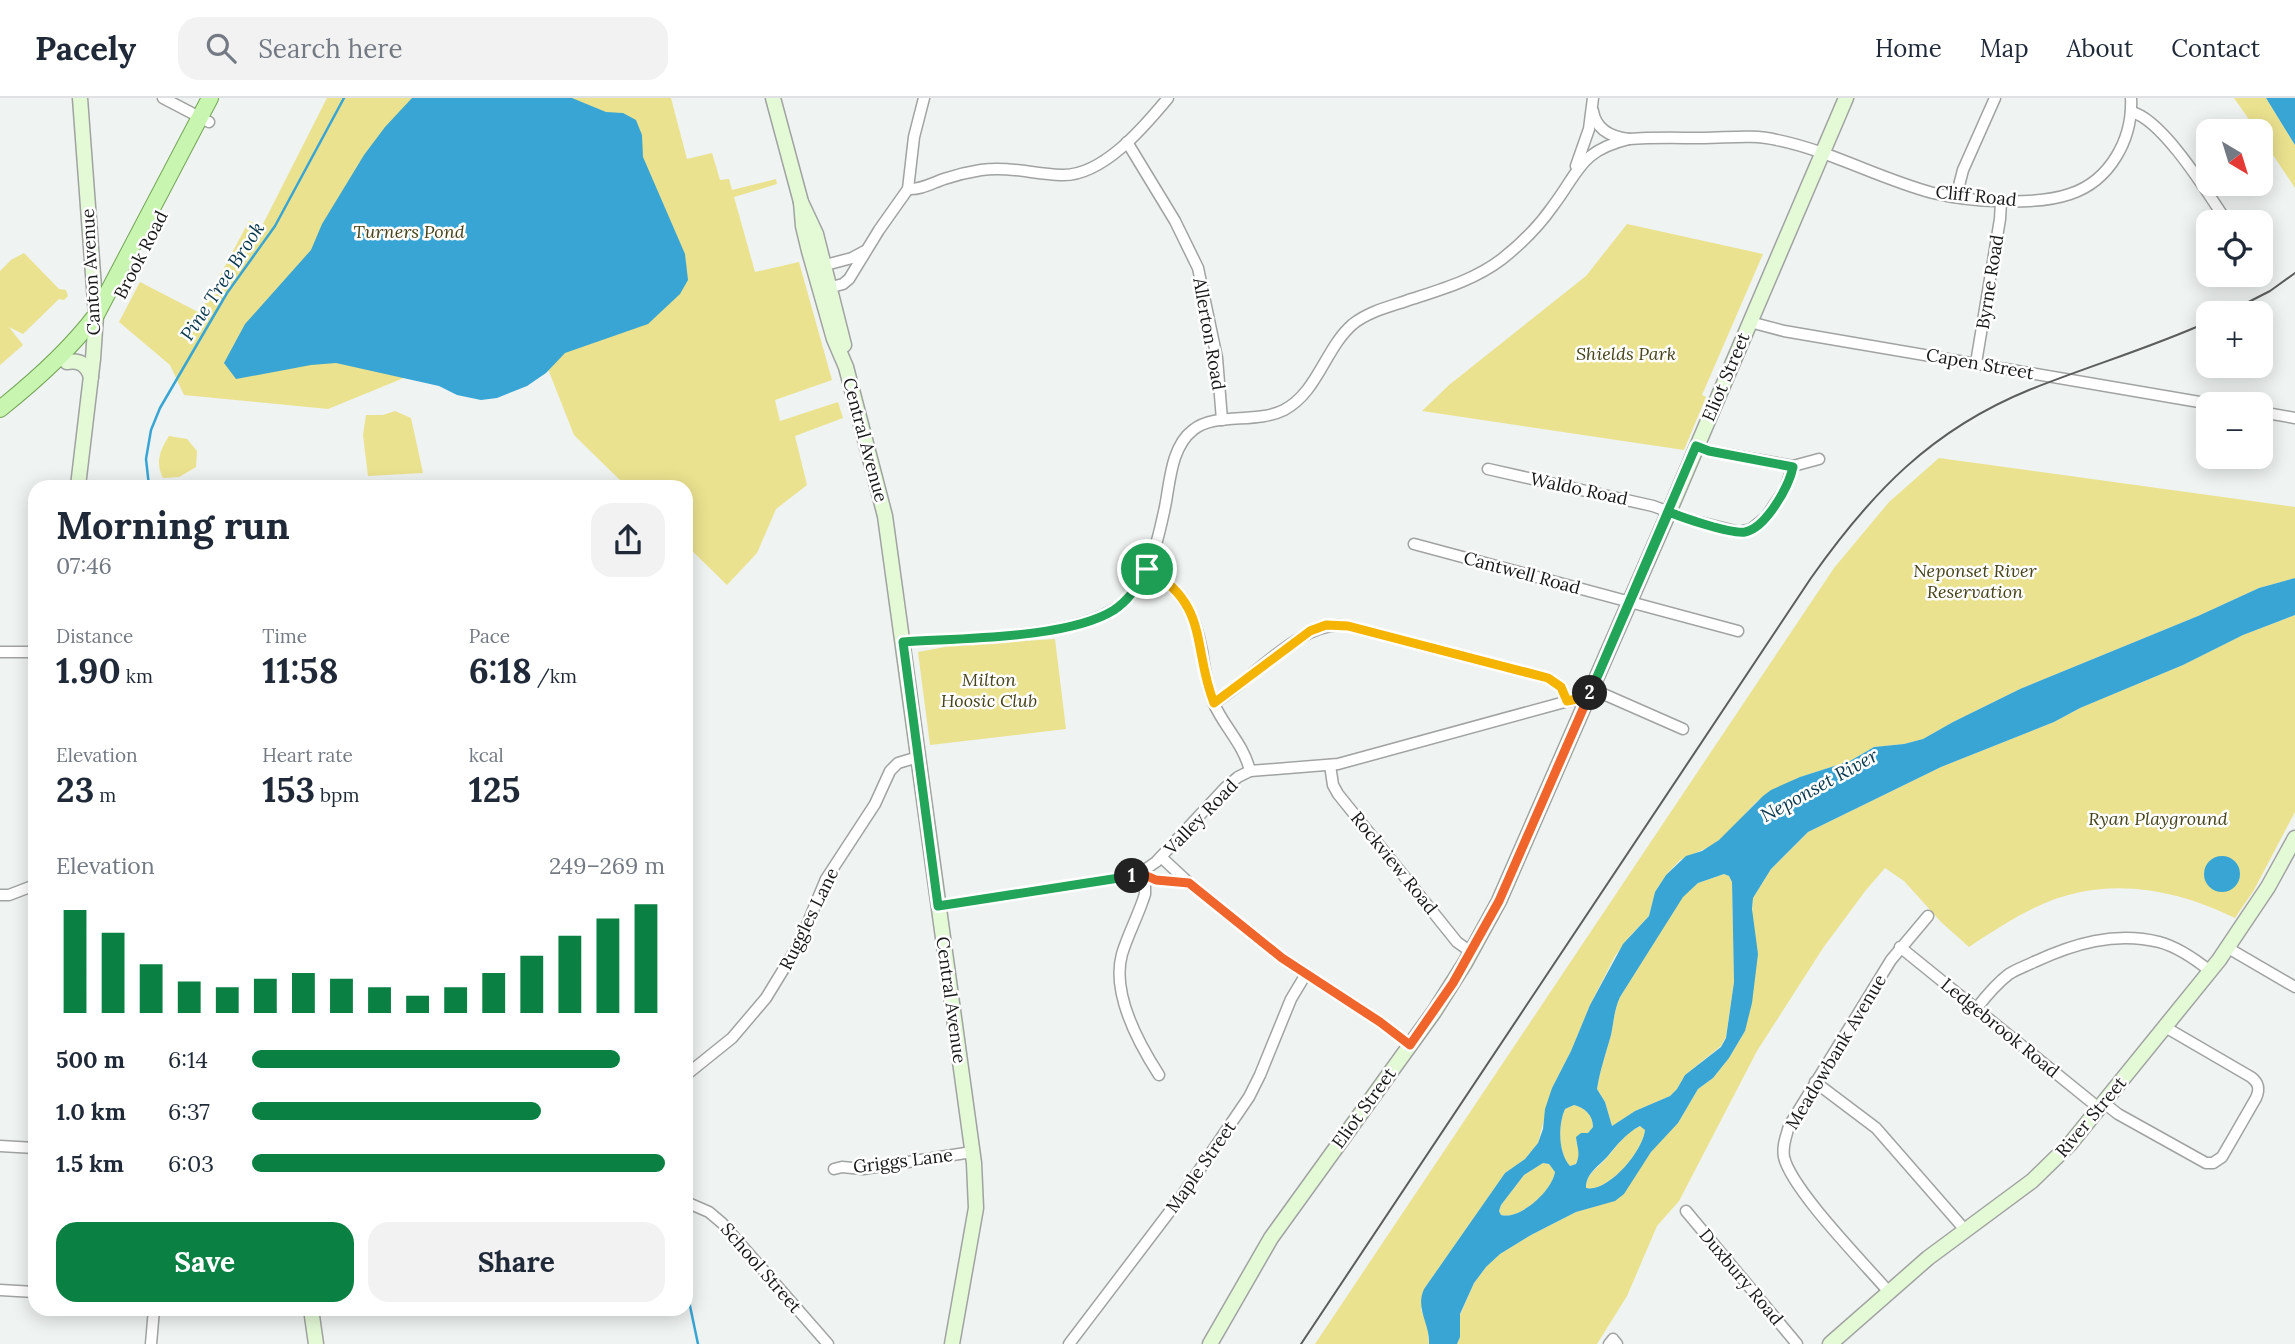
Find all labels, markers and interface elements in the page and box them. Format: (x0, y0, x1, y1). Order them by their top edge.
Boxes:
search box (178, 17, 668, 80)
text: Pacely (35, 27, 136, 69)
icon: search (202, 29, 240, 67)
text: Search here (258, 32, 402, 65)
text: Home (1875, 33, 1942, 64)
text: Map (1980, 33, 2029, 64)
text: About (2067, 33, 2133, 64)
text: Contact (2171, 33, 2260, 64)
north arrow (2196, 119, 2273, 196)
map controls (2196, 119, 2273, 469)
street label: Cliff Road (1934, 180, 2018, 211)
street label: Brook Road (109, 207, 173, 303)
street label: Canton Avenue (76, 208, 105, 336)
button: locate (2196, 210, 2273, 287)
water label: Pine Tree Brook (175, 217, 269, 345)
park label: Turners Pond (353, 220, 465, 243)
street label: Byrne Road (1971, 233, 2008, 331)
street label: Allerton Road (1188, 275, 1231, 392)
button: + (2196, 301, 2273, 378)
street label: Eliot Street (1697, 329, 1755, 425)
park label: Shields Park (1576, 342, 1676, 365)
street label: Capen Street (1924, 343, 2036, 384)
street label: Central Avenue (838, 375, 893, 505)
button: − (2196, 392, 2273, 469)
street label: Waldo Road (1528, 467, 1630, 510)
text: Morning run (56, 501, 290, 549)
button: share (591, 503, 665, 577)
pin (1117, 539, 1177, 599)
street label: Cantwell Road (1461, 546, 1583, 599)
icon: arrive (1128, 550, 1166, 588)
text: 07:46 (56, 551, 112, 580)
park label: Neponset River Reservation (1913, 559, 2038, 603)
text: Distance (56, 624, 133, 648)
text: Time (262, 624, 307, 648)
text: Pace (469, 624, 510, 648)
text: 1.90 (56, 648, 121, 693)
text: 11:58 (262, 648, 338, 693)
text: 6:18 (469, 648, 532, 693)
text: km (121, 664, 153, 688)
text: /km (532, 664, 577, 688)
park label: Milton Hoosic Club (941, 668, 1037, 712)
pin: 2 (1572, 676, 1608, 710)
text: 2 (1584, 680, 1595, 704)
text: Elevation (56, 743, 138, 767)
text: Heart rate (262, 743, 353, 767)
text: kcal (469, 743, 504, 767)
water label: Neponset River (1756, 743, 1882, 827)
text: 23 (56, 767, 94, 812)
text: 153 (262, 767, 315, 812)
text: 125 (469, 767, 520, 812)
street label: Valley Road (1158, 774, 1242, 860)
text: m (94, 783, 116, 807)
text: bpm (315, 783, 359, 807)
street label: Rockview Road (1346, 807, 1443, 919)
park label: Ryan Playground (2088, 807, 2228, 830)
text: Elevation (56, 851, 155, 880)
text: 249–269 m (549, 851, 665, 880)
pin: 1 (1114, 858, 1150, 894)
text: 1 (1128, 863, 1135, 887)
street label: Ruggles Lane (774, 864, 843, 974)
street label: Central Avenue (931, 935, 972, 1065)
street label: Meadowbank Avenue (1780, 970, 1891, 1134)
street label: Ledgebrook Road (1936, 973, 2064, 1083)
text: 500 m (56, 1045, 125, 1074)
text: 6:14 (168, 1045, 208, 1074)
street label: Eliot Street (1327, 1063, 1401, 1153)
street label: River Street (2050, 1071, 2131, 1162)
text: 1.0 km (56, 1097, 126, 1126)
text: 6:37 (168, 1097, 210, 1126)
street label: Maple Street (1160, 1116, 1241, 1217)
street label: Griggs Lane (852, 1143, 954, 1178)
text: 1.5 km (56, 1149, 124, 1178)
text: 6:03 (168, 1149, 214, 1178)
street label: School Street (716, 1218, 807, 1318)
button: Save (56, 1222, 354, 1302)
button: Share (368, 1222, 665, 1302)
street label: Duxbury Road (1694, 1224, 1789, 1330)

